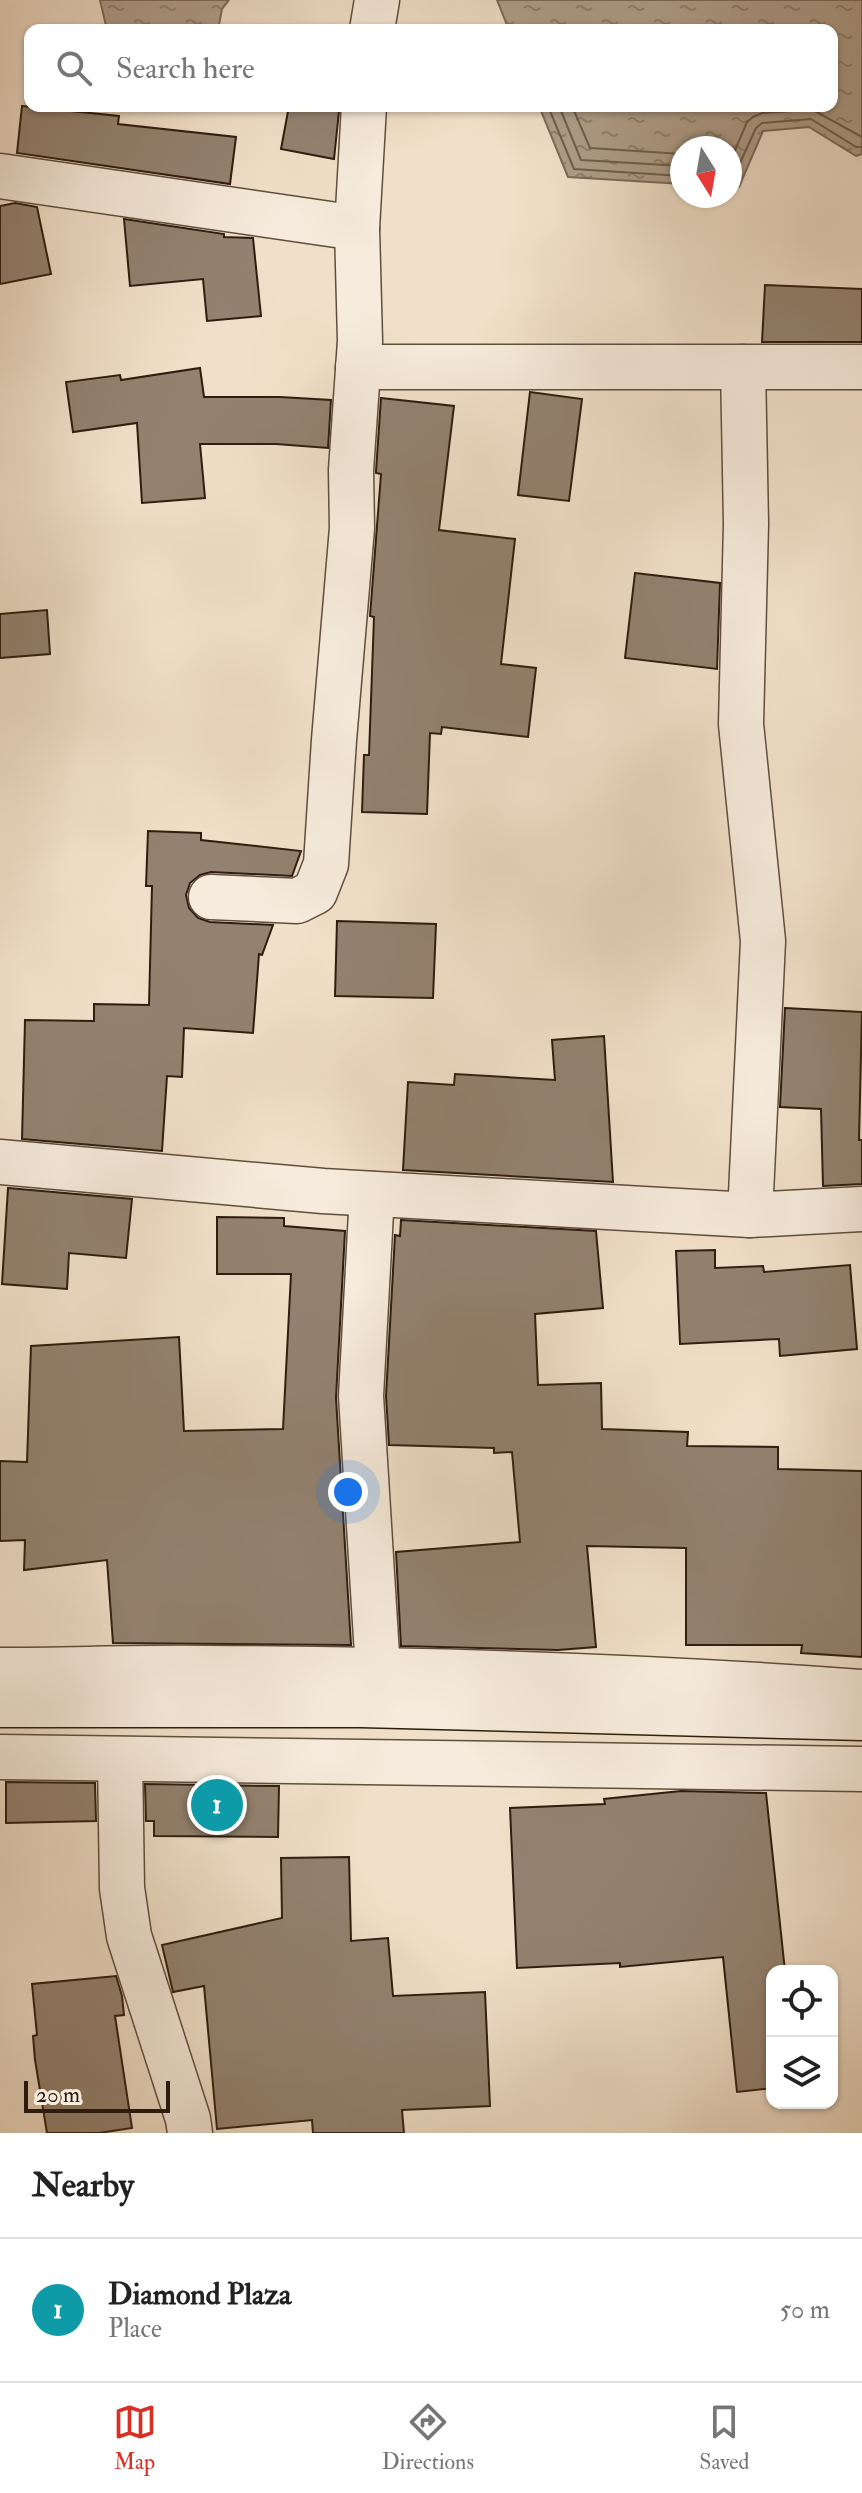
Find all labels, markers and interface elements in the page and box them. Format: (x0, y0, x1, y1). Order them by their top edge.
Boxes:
search box (24, 24, 838, 112)
icon: search (52, 46, 96, 90)
text: Search here (116, 50, 255, 87)
north arrow (670, 136, 742, 208)
your location (328, 1472, 368, 1512)
pin: 1 (191, 1775, 243, 1835)
map controls (766, 1965, 838, 2109)
button: locate (766, 1965, 838, 2037)
button: layers (766, 2037, 838, 2109)
scale bar (24, 2077, 170, 2113)
text: 20 m (36, 2081, 80, 2109)
text: Nearby (32, 2164, 134, 2207)
text: Diamond Plaza (108, 2276, 291, 2313)
text: 1 (53, 2294, 63, 2326)
text: 50 m (780, 2294, 830, 2326)
text: Place (108, 2313, 162, 2345)
tab: Map (113, 2400, 157, 2476)
tab: Directions (382, 2400, 474, 2476)
tab: Saved (699, 2400, 749, 2476)

